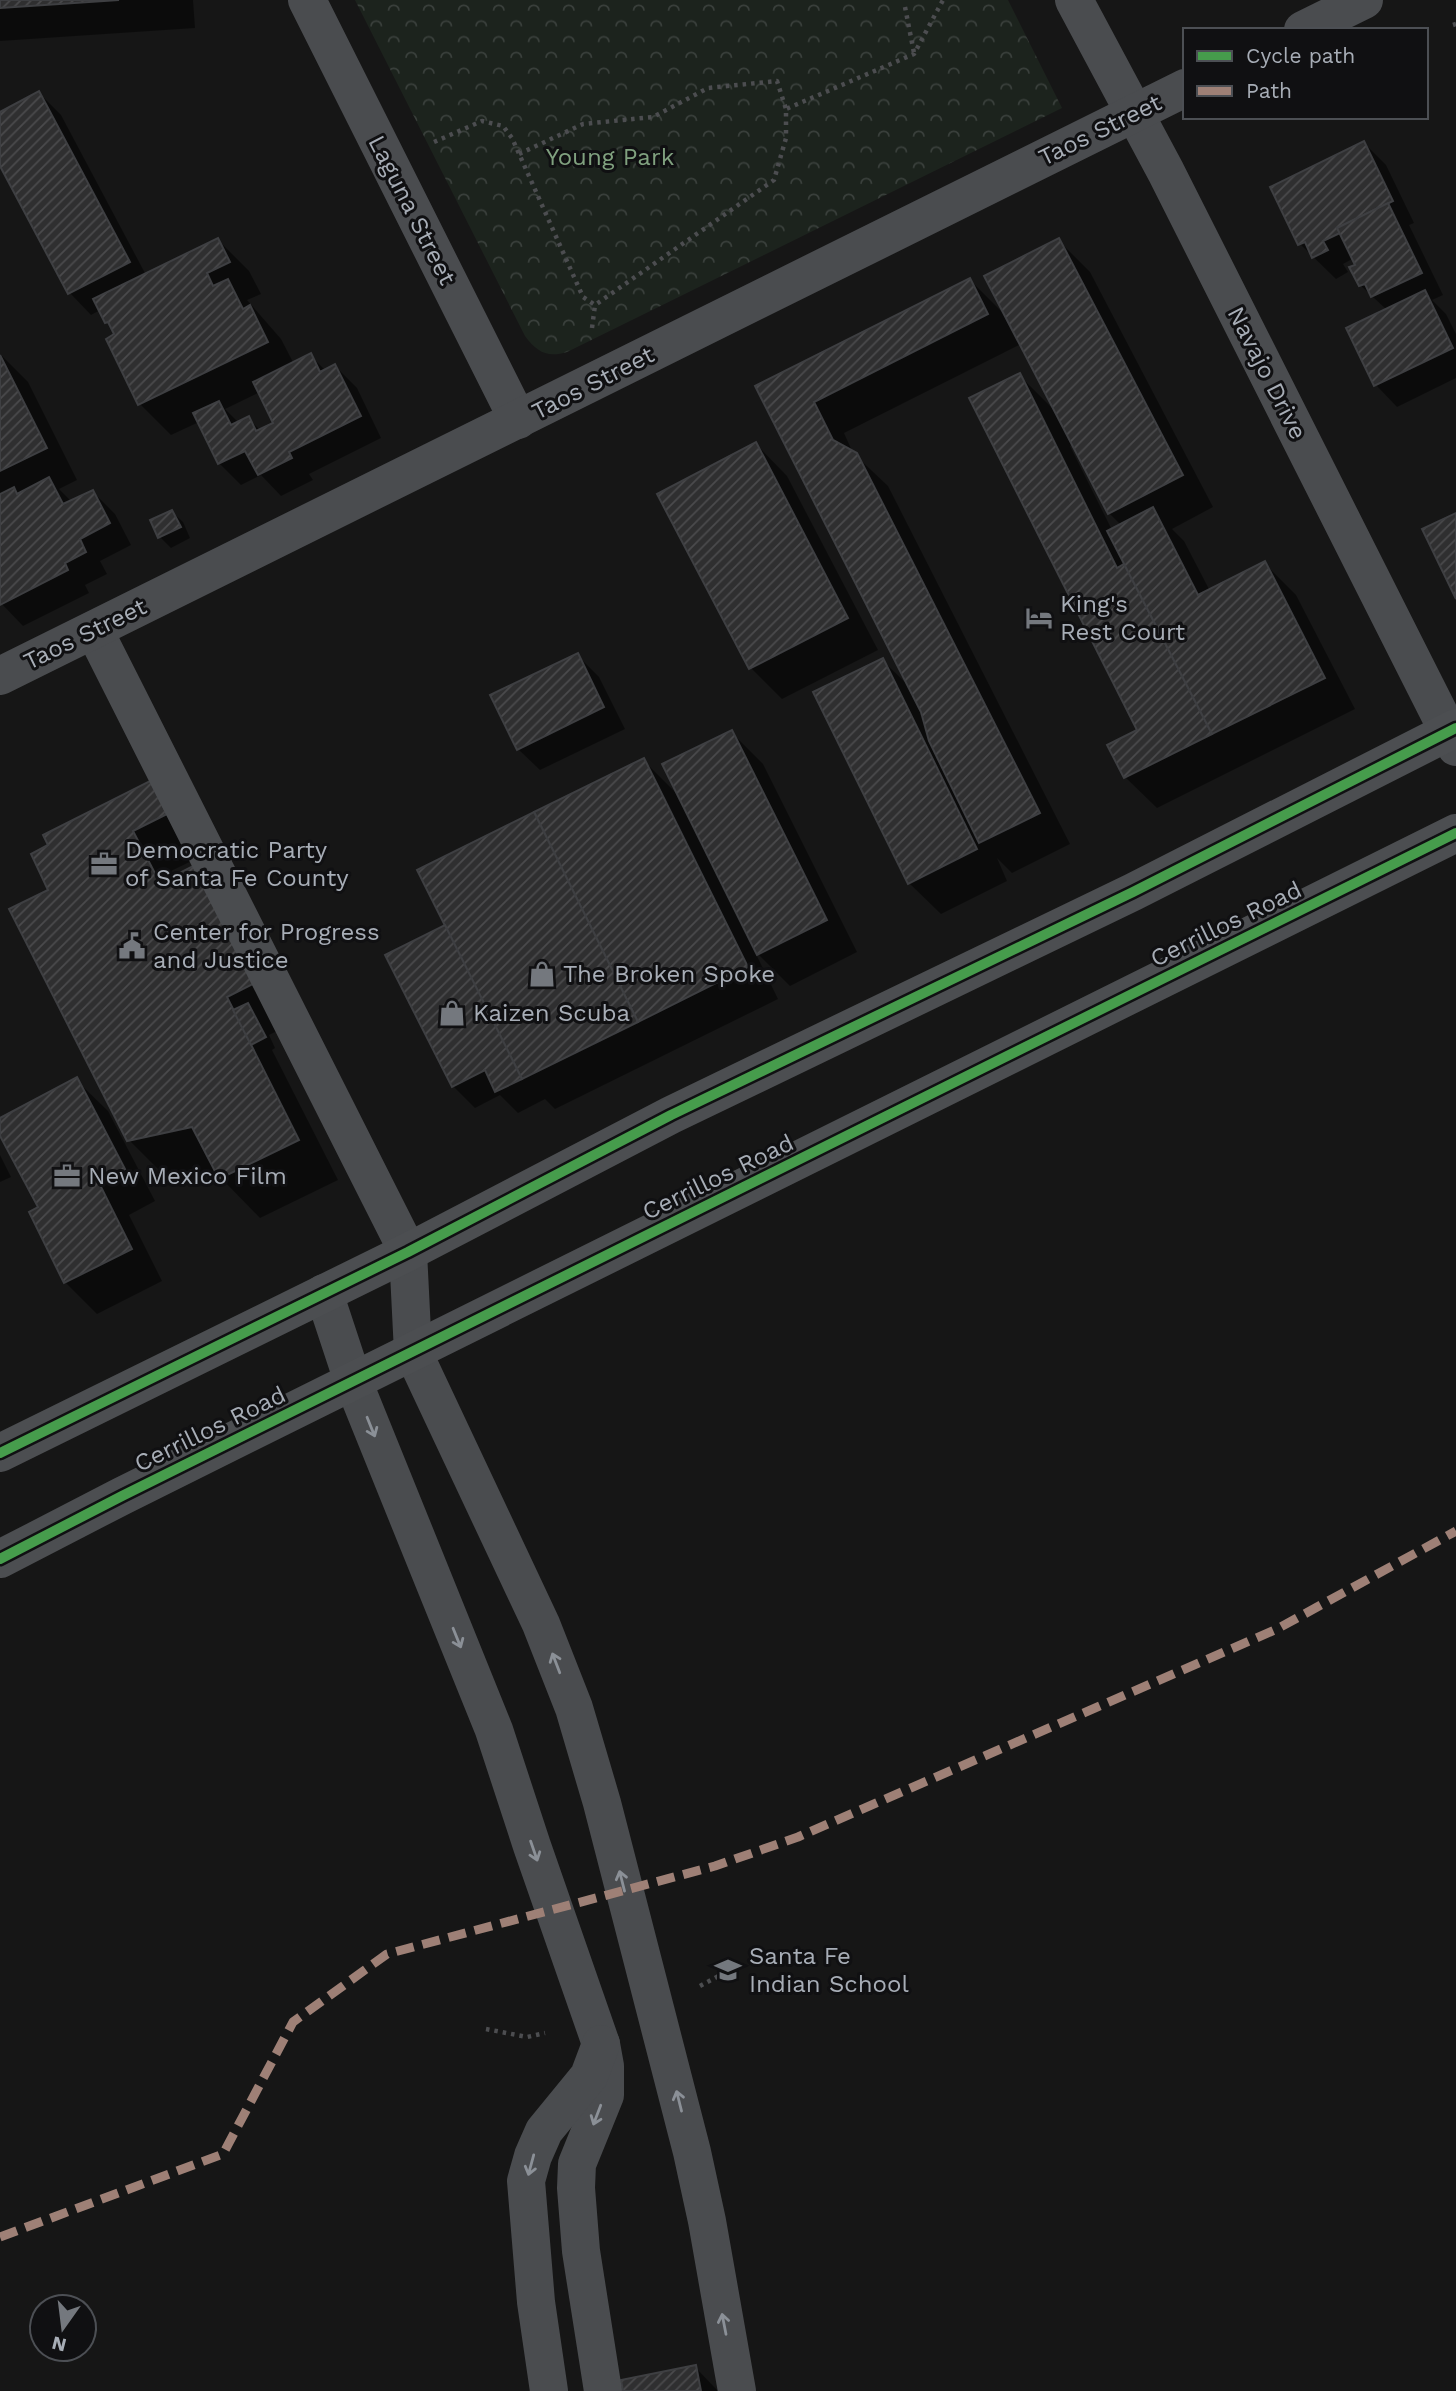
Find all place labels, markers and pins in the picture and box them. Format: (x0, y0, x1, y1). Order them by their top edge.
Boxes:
place label: King's Rest Court (1060, 590, 1185, 646)
hotel icon: King's Rest Court (1024, 603, 1054, 633)
place label: Democratic Party of Santa Fe County (125, 836, 349, 892)
office icon: Democratic Party of Santa Fe County (89, 849, 119, 879)
place label: Center for Progress and Justice (153, 918, 380, 974)
public building icon: Center for Progress and Justice (117, 931, 147, 961)
shop icon: The Broken Spoke (527, 959, 557, 989)
place label: The Broken Spoke (563, 960, 775, 988)
shop icon: Kaizen Scuba (437, 998, 467, 1028)
place label: Kaizen Scuba (473, 999, 630, 1027)
office icon: New Mexico Film (52, 1161, 82, 1191)
place label: New Mexico Film (88, 1162, 287, 1190)
place label: Santa Fe Indian School (749, 1942, 909, 1998)
school or university icon: Santa Fe Indian School (713, 1955, 743, 1985)

